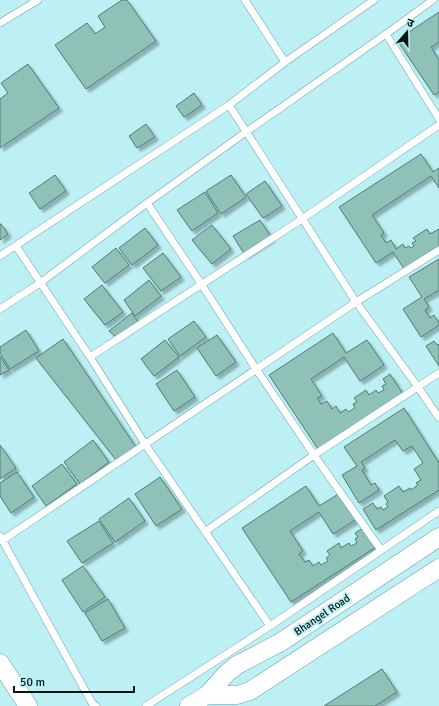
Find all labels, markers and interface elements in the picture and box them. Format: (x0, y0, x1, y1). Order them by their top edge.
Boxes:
north arrow (387, 12, 427, 52)
text: उ (405, 16, 416, 30)
street label: Bhangel Road (292, 591, 353, 638)
scale bar (14, 668, 134, 694)
text: 50 m (20, 675, 45, 690)

